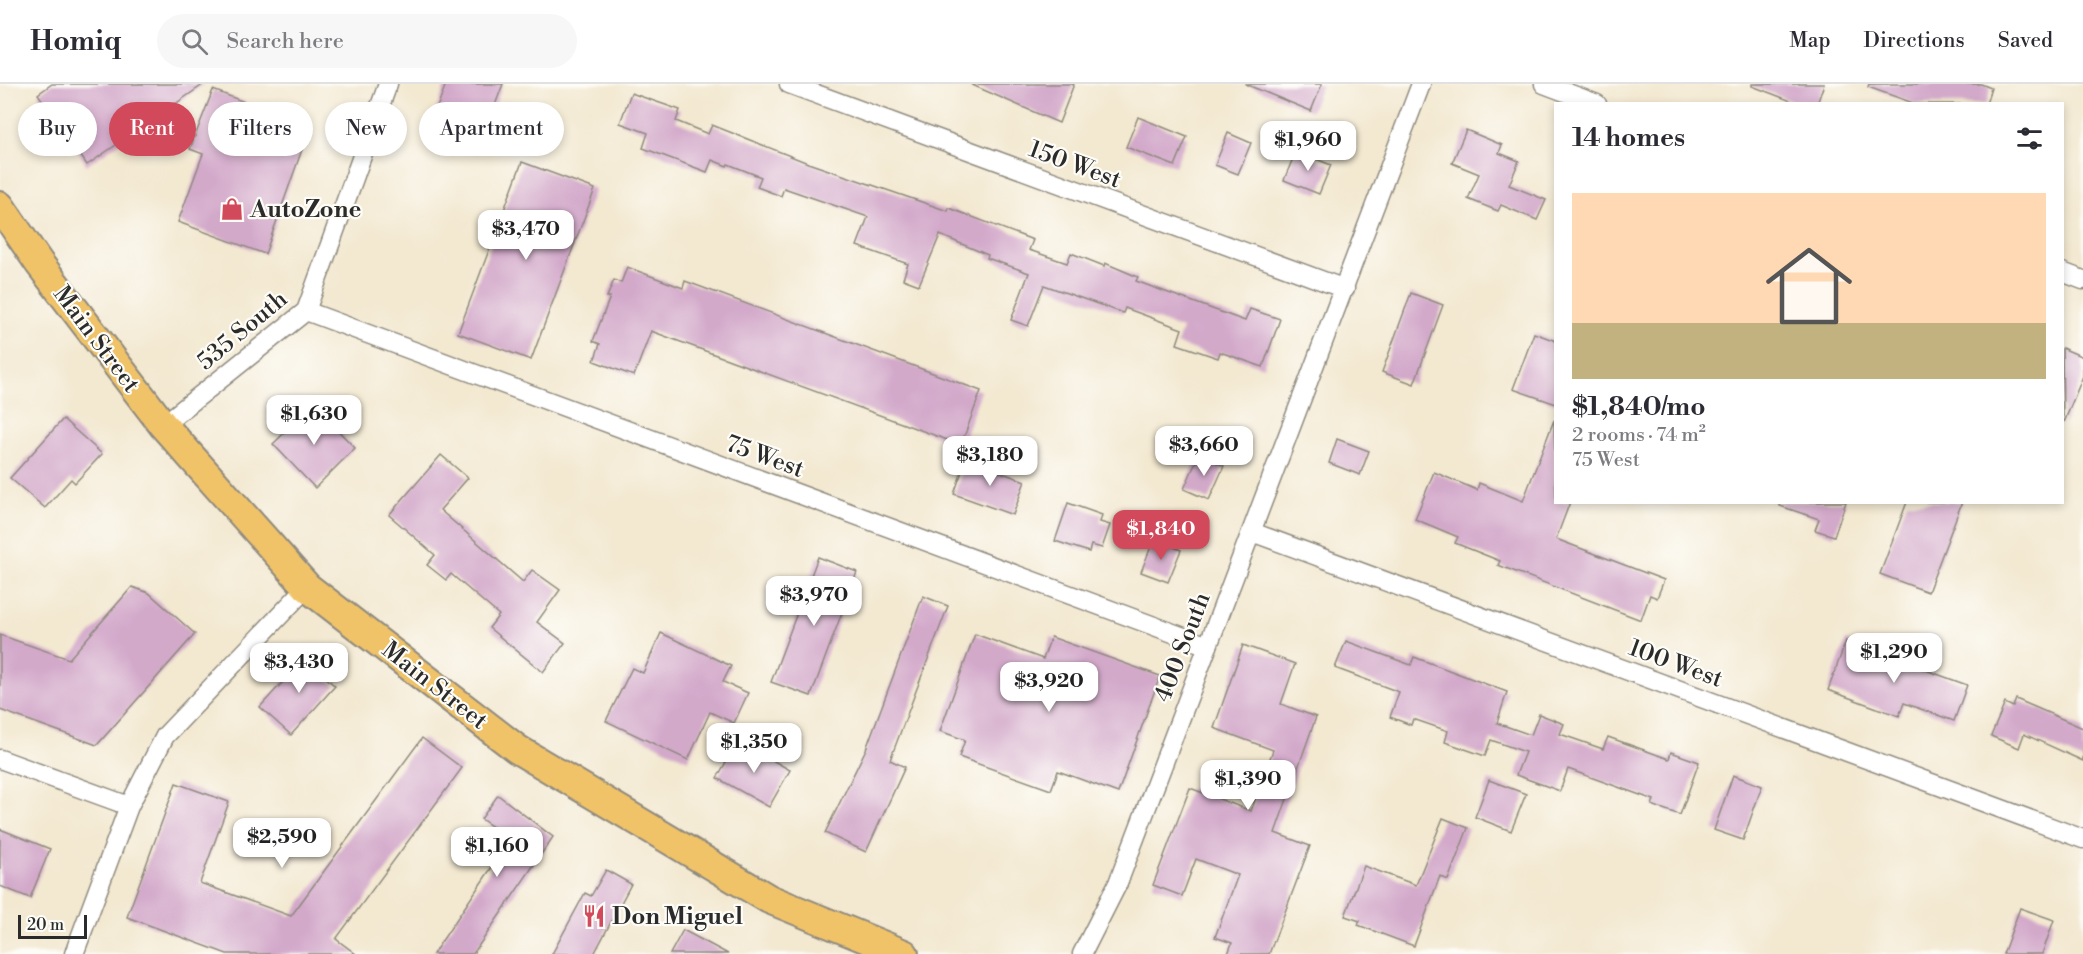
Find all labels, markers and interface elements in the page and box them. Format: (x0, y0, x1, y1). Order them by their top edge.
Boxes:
search box (157, 14, 577, 68)
text: Homiq (30, 24, 121, 59)
icon: search (178, 25, 211, 58)
text: Search here (226, 28, 344, 55)
text: Map (1789, 28, 1831, 54)
text: Directions (1864, 28, 1965, 54)
text: Saved (1998, 28, 2053, 54)
chip: Buy (18, 102, 97, 156)
chip: Rent (109, 102, 196, 156)
chip: Filters (208, 102, 313, 156)
chip: New (325, 102, 407, 156)
chip: Apartment (419, 102, 564, 156)
pin: $1,960 (1259, 121, 1357, 172)
text: 14 homes (1572, 122, 1685, 154)
icon: filters (2013, 122, 2046, 155)
text: $1,960 (1274, 128, 1342, 153)
street label: 150 West (1024, 134, 1125, 196)
place label: AutoZone (249, 195, 361, 225)
shop icon: AutoZone (219, 196, 245, 222)
pin: $3,470 (477, 210, 575, 261)
text: $3,470 (492, 217, 560, 242)
icon: home (1755, 232, 1863, 340)
street label: Main Street (46, 280, 146, 399)
street label: 535 South (191, 284, 294, 377)
text: $1,840/mo (1572, 391, 1705, 423)
pin: $1,630 (265, 395, 363, 446)
text: $1,630 (280, 402, 348, 427)
text: 2 rooms · 74 m² (1572, 423, 1706, 448)
pin: $3,660 (1155, 426, 1253, 477)
street label: 75 West (721, 429, 808, 485)
text: $3,660 (1169, 433, 1239, 458)
pin: $3,180 (941, 436, 1039, 487)
text: $3,180 (957, 443, 1023, 468)
text: 75 West (1572, 448, 1640, 473)
pin: $1,840 (1112, 510, 1210, 561)
text: $1,840 (1127, 517, 1195, 542)
pin: $3,970 (765, 576, 863, 627)
text: $3,970 (780, 583, 848, 608)
street label: 400 South (1148, 588, 1218, 706)
street label: 100 West (1625, 633, 1727, 695)
pin: $1,290 (1845, 633, 1943, 684)
street label: Main Street (376, 635, 494, 737)
text: $1,290 (1860, 640, 1928, 665)
pin: $3,430 (250, 643, 348, 694)
text: $3,430 (264, 650, 334, 675)
pin: $3,920 (1000, 662, 1098, 713)
text: $3,920 (1014, 669, 1084, 694)
pin: $1,350 (705, 723, 803, 774)
text: $1,350 (721, 730, 787, 755)
pin: $1,390 (1199, 760, 1297, 811)
text: $1,390 (1214, 767, 1282, 792)
pin: $2,590 (233, 818, 331, 869)
text: $2,590 (247, 825, 317, 850)
pin: $1,160 (448, 827, 546, 878)
text: $1,160 (465, 834, 529, 859)
place label: Don Miguel (612, 902, 743, 932)
restaurant icon: Don Miguel (581, 903, 607, 929)
scale bar (18, 912, 87, 940)
text: 20 m (27, 915, 64, 935)

